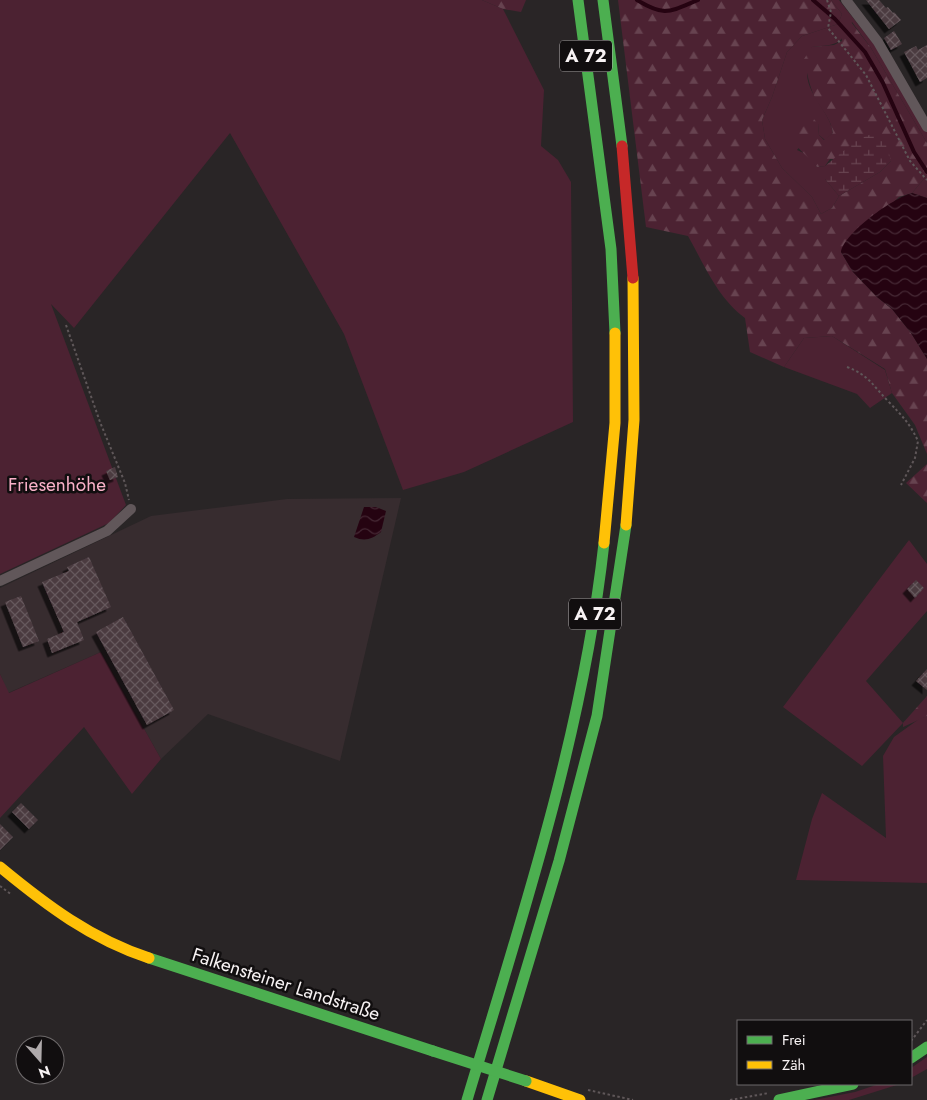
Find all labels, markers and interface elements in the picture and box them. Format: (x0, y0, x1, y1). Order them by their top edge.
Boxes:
road number: A 72 (560, 40, 612, 72)
park label: Friesenhöhe (8, 471, 106, 498)
road number: A 72 (569, 598, 621, 630)
street label: Falkensteiner Landstraße (189, 941, 384, 1027)
legend (737, 1020, 912, 1085)
text: Frei (782, 1029, 806, 1051)
north arrow (15, 1035, 65, 1085)
text: Zäh (782, 1054, 805, 1076)
text: N (36, 1061, 53, 1084)

